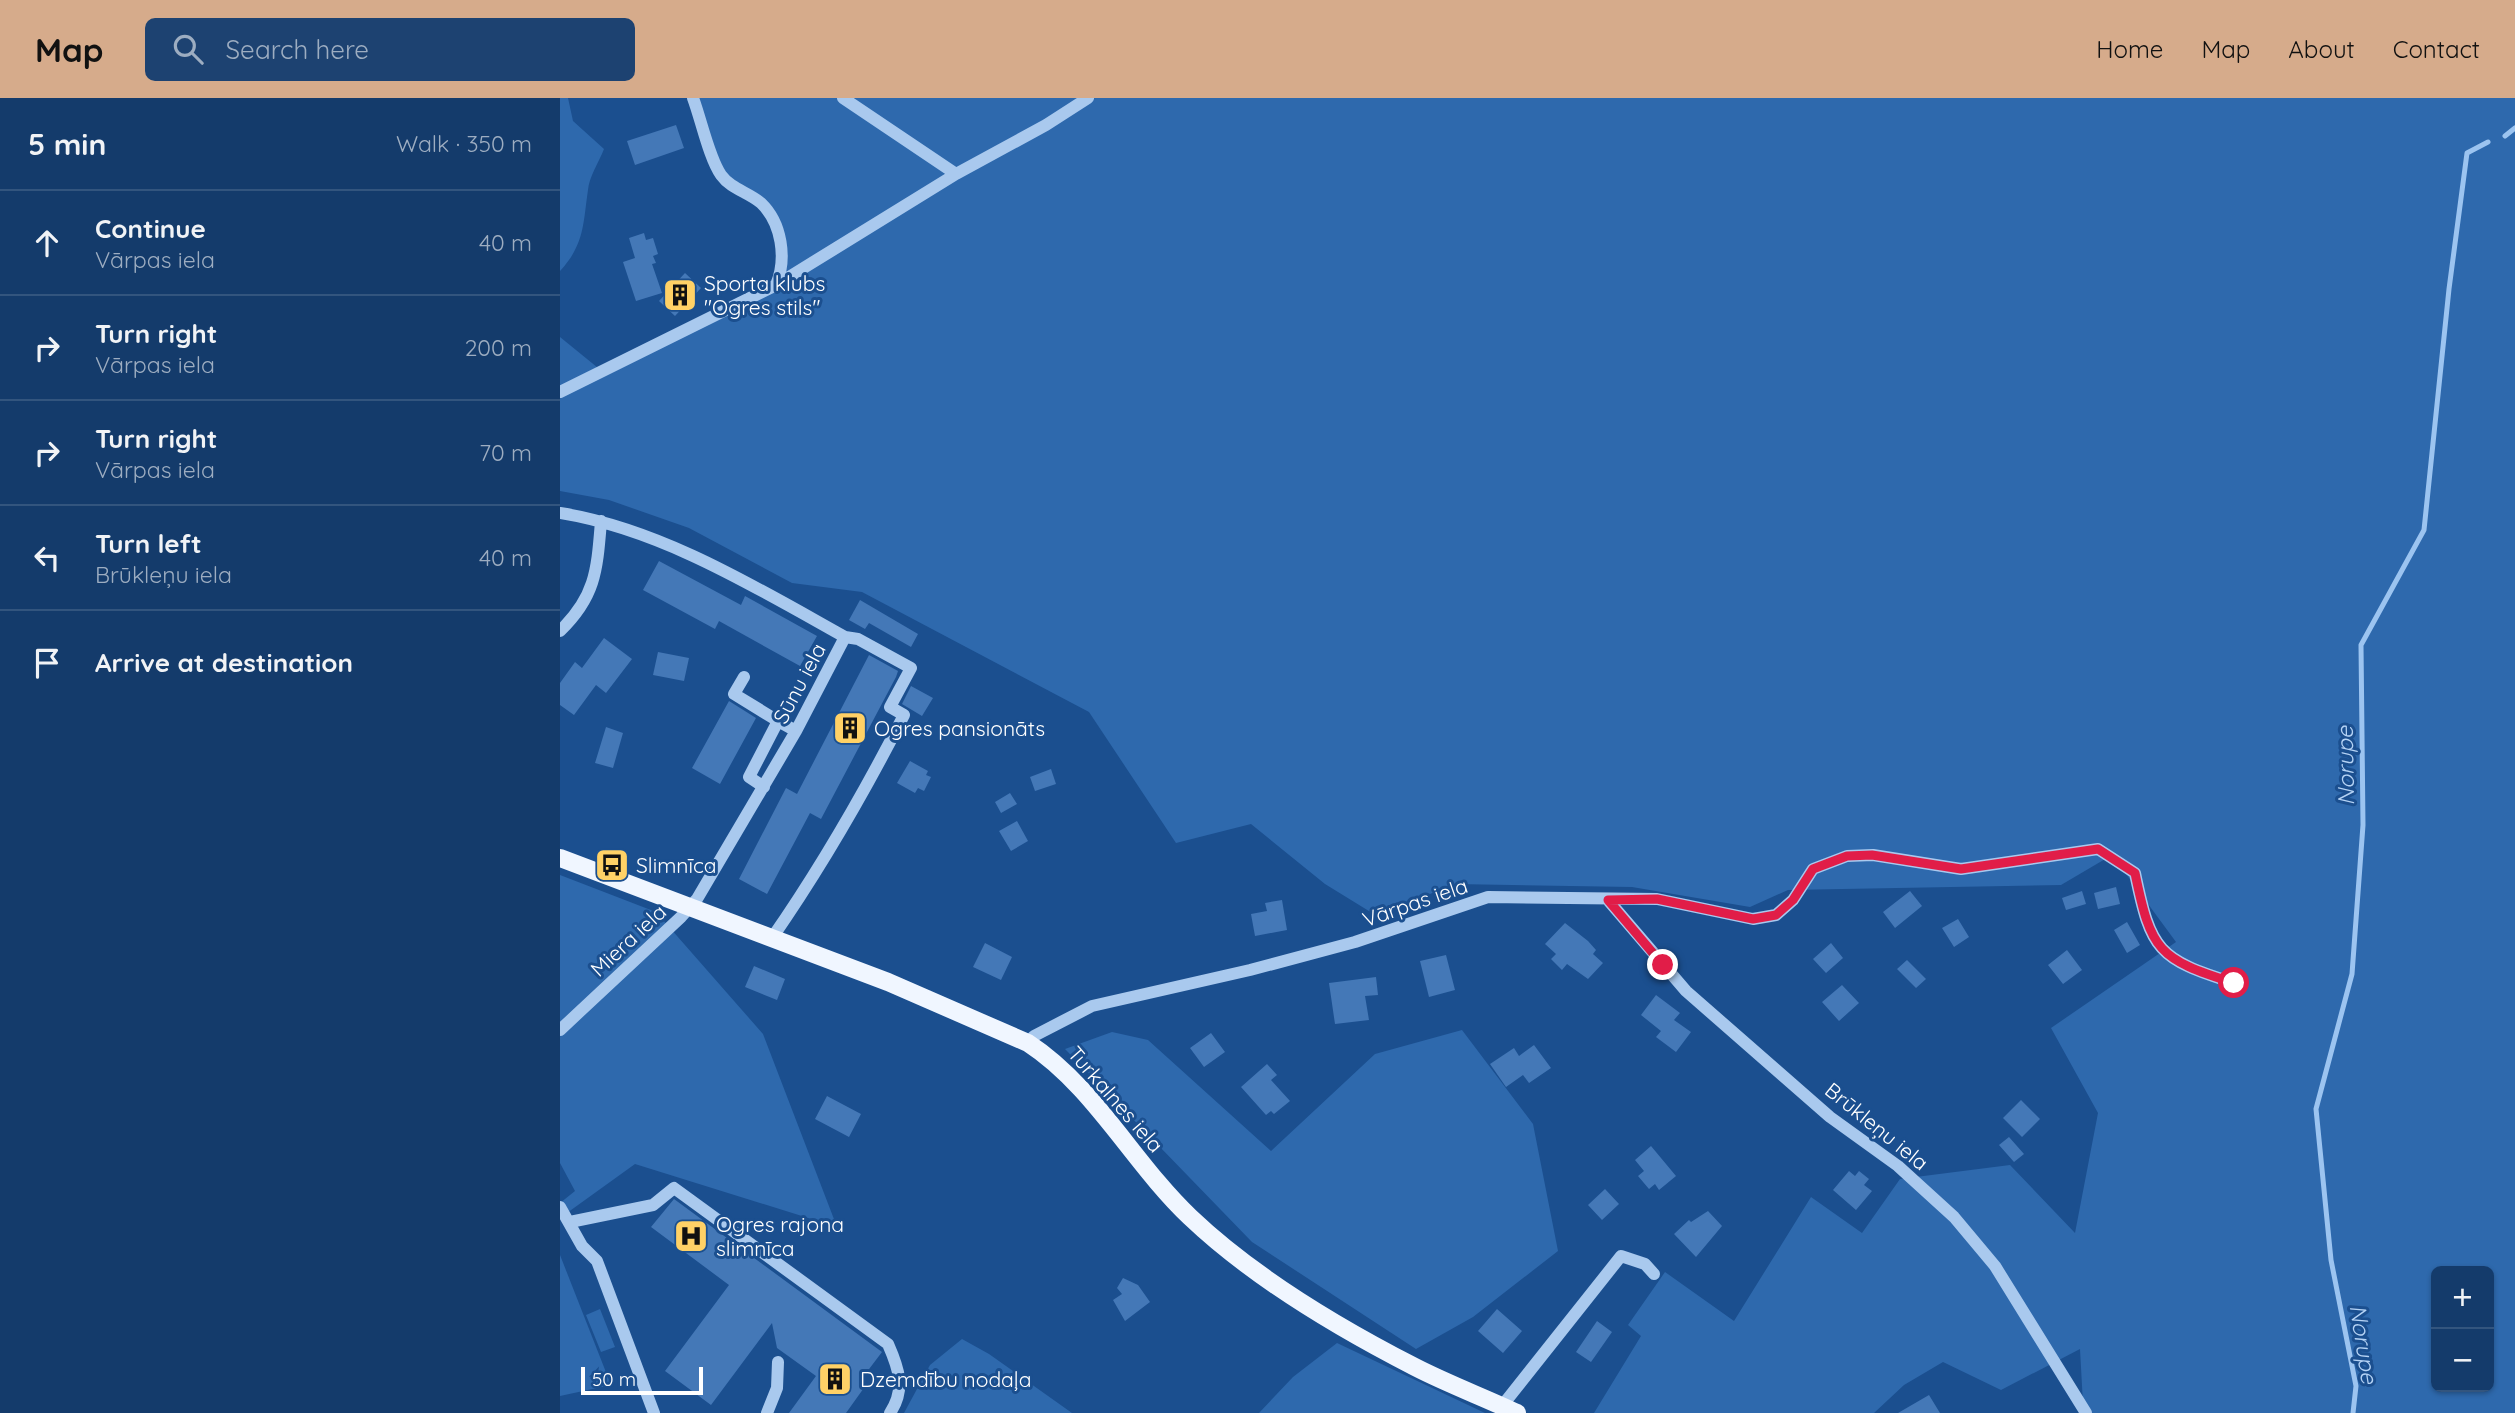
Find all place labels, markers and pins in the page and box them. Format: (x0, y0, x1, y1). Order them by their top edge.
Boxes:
place label: Sporta klubs "Ogres stils" (704, 270, 825, 320)
building icon: Sporta klubs "Ogres stils" (661, 276, 699, 314)
building icon: Ogres pansionāts (831, 709, 869, 747)
place label: Ogres pansionāts (874, 715, 1045, 741)
bus stop icon: Slimnīca (593, 846, 631, 884)
place label: Slimnīca (636, 852, 717, 878)
place label: Ogres rajona slimnīca (716, 1211, 844, 1261)
hospital icon: Ogres rajona slimnīca (672, 1217, 710, 1255)
building icon: Dzemdību nodaļa (816, 1360, 854, 1398)
place label: Dzemdību nodaļa (860, 1366, 1031, 1392)

